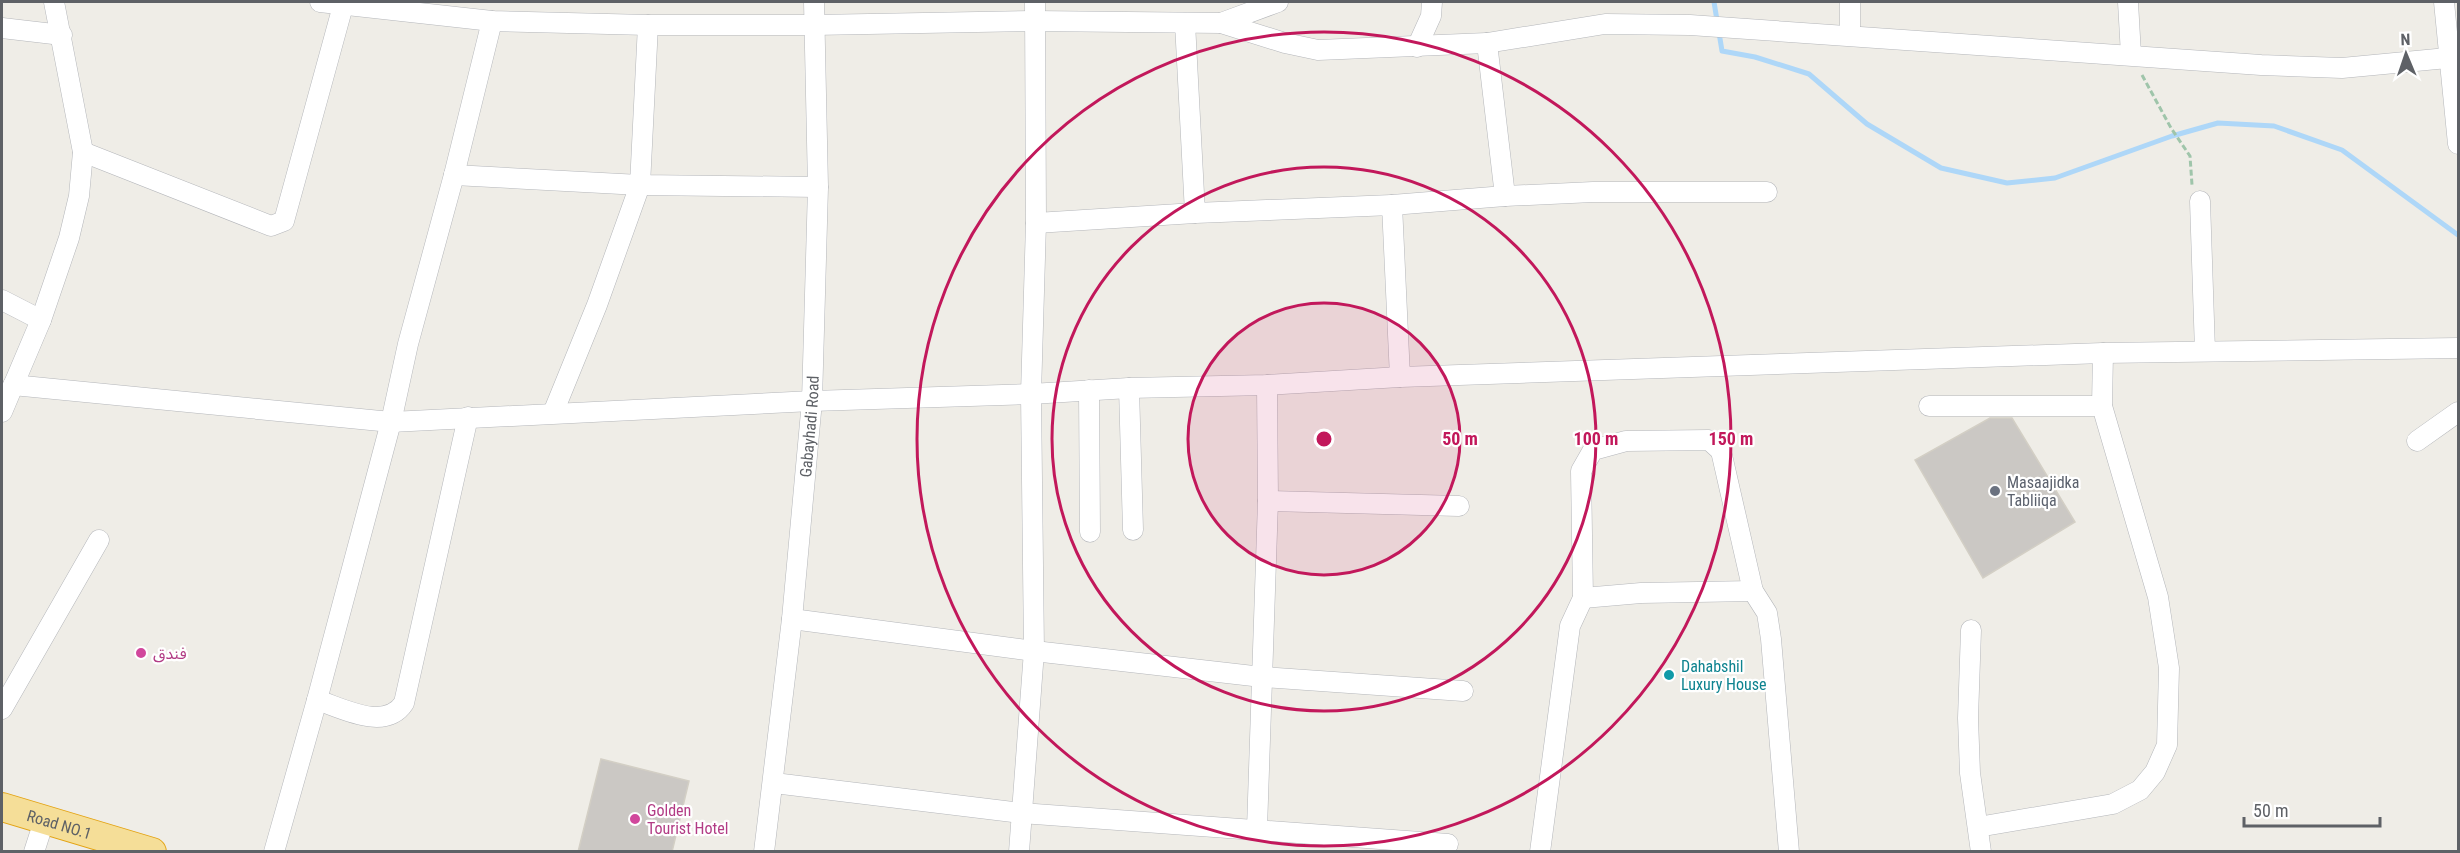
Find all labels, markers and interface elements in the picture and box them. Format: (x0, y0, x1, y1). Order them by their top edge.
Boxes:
north arrow (2376, 24, 2436, 84)
text: N (2400, 30, 2411, 49)
street label: Gabayhadi Road (796, 375, 823, 478)
text: 50 m (1442, 428, 1478, 449)
text: 100 m (1574, 428, 1618, 449)
text: 150 m (1709, 428, 1753, 449)
centre of rings (1314, 429, 1334, 449)
place label: Masaajidka Tabliiqa (2007, 473, 2079, 510)
marker: Masaajidka Tabliiqa (1988, 484, 2002, 498)
place label: فندق (153, 644, 187, 663)
marker: فندق (134, 646, 148, 660)
place label: Dahabshil Luxury House (1681, 657, 1767, 694)
marker: Dahabshil Luxury House (1662, 668, 1676, 682)
scale bar (2244, 790, 2380, 828)
text: 50 m (2253, 800, 2288, 821)
place label: Golden Tourist Hotel (647, 801, 728, 838)
street label: Road NO.1 (25, 806, 94, 843)
marker: Golden Tourist Hotel (628, 812, 642, 826)

